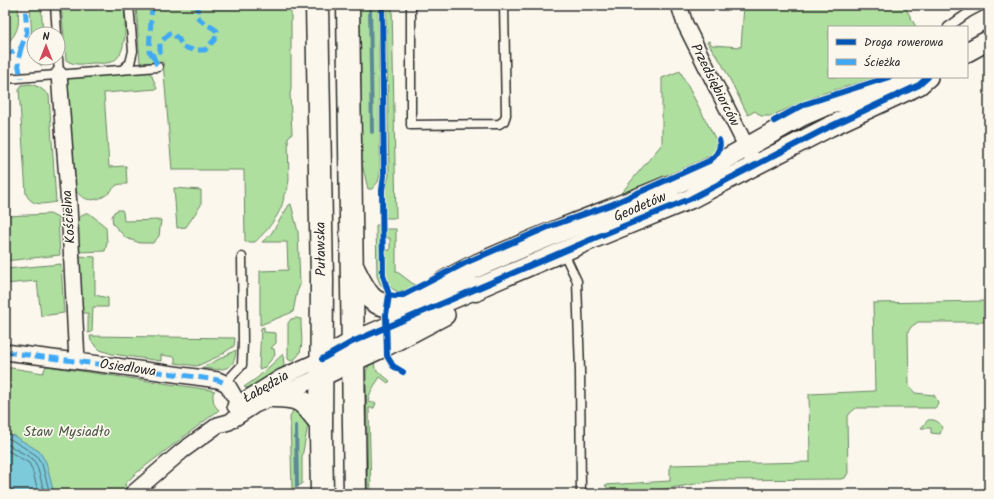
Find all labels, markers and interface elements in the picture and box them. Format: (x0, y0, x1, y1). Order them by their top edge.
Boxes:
north arrow (26, 26, 66, 66)
legend (828, 26, 968, 78)
text: N (43, 28, 50, 46)
text: Droga rowerowa (864, 33, 944, 52)
street label: Przedsiębiorców (685, 40, 746, 131)
text: Ścieżka (864, 53, 901, 72)
street label: Geodetów (610, 186, 670, 228)
street label: Kościelna (56, 189, 82, 245)
street label: Puławska (310, 222, 332, 276)
street label: Osiedlowa (98, 353, 158, 383)
street label: Łabędzia (239, 365, 293, 409)
park label: Staw Mysiadło (24, 421, 110, 443)

